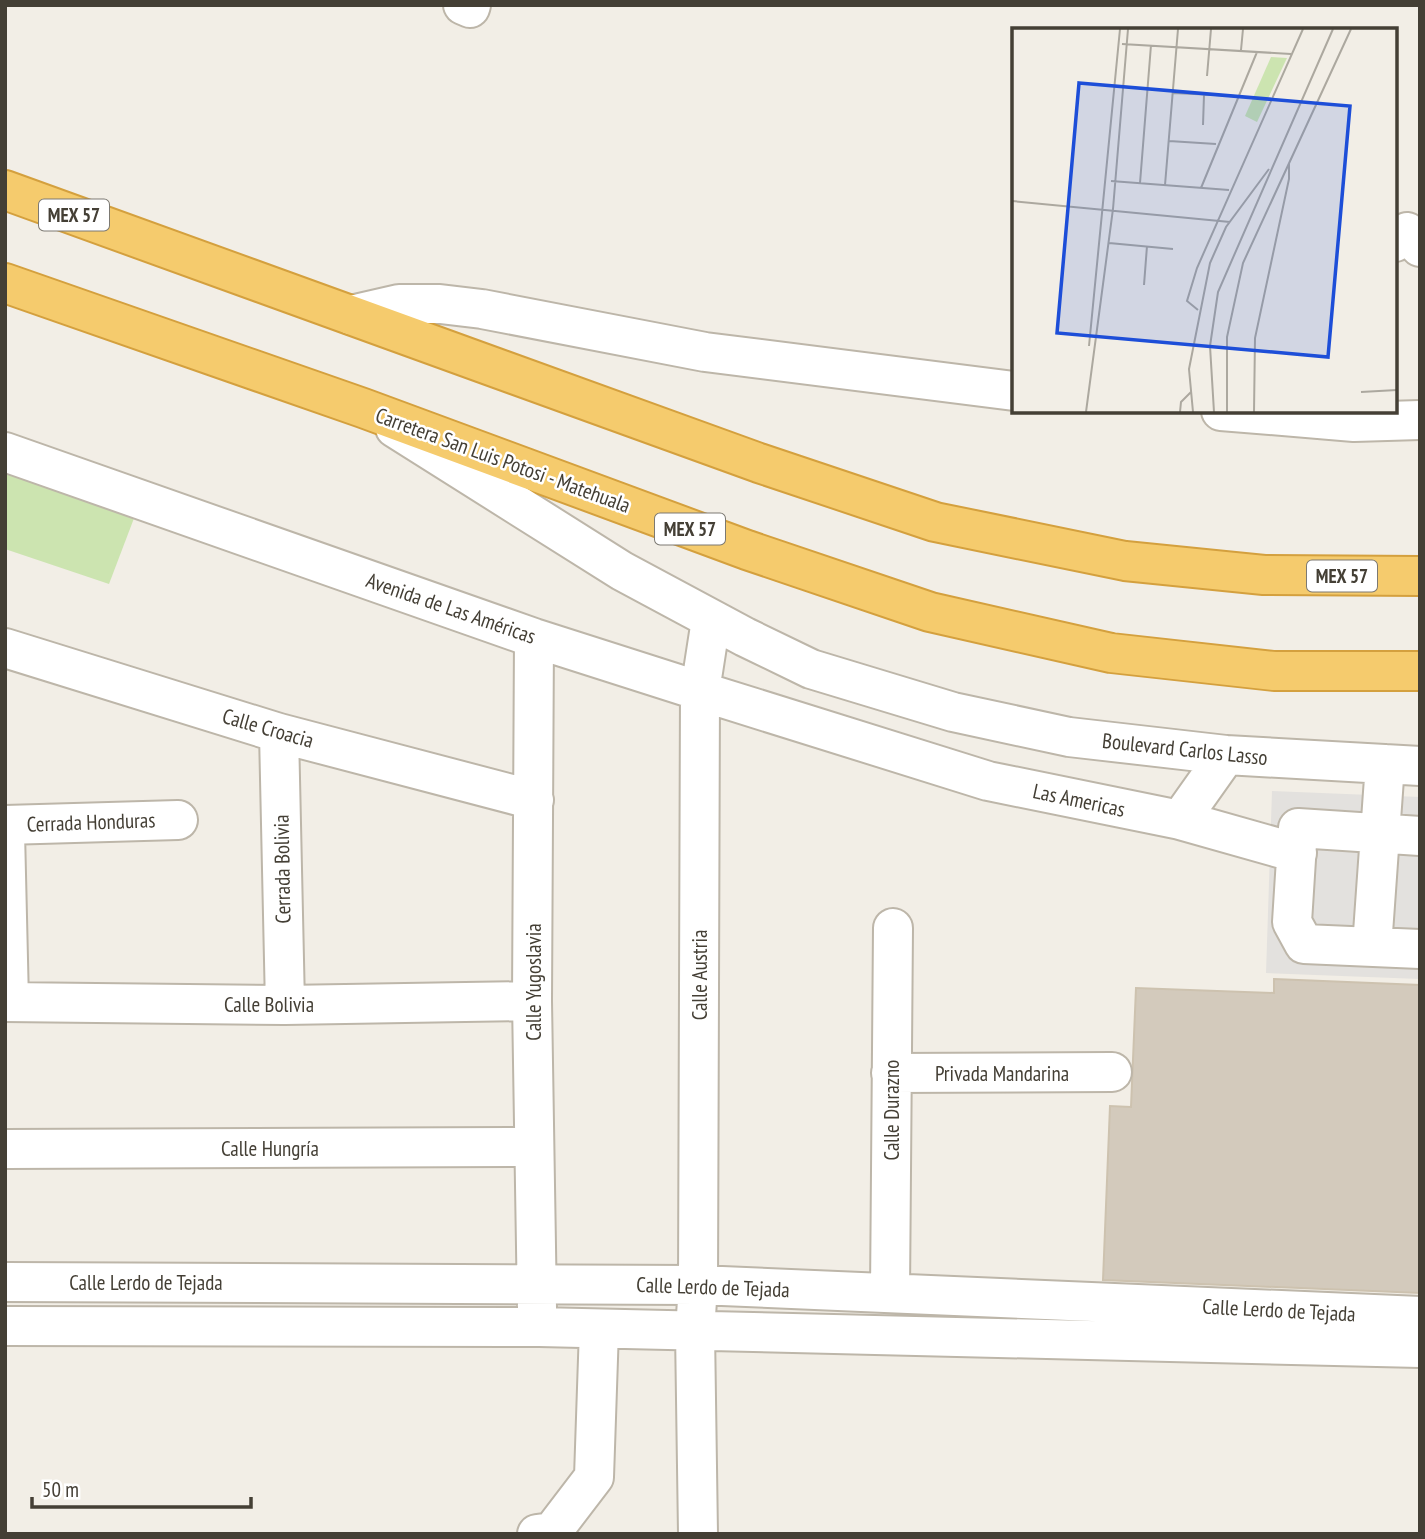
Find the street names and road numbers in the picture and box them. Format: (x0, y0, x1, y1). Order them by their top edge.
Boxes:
road number: MEX 57 (39, 200, 109, 230)
street label: Carretera San Luis Potosi - Matehuala (372, 401, 634, 519)
road number: MEX 57 (655, 514, 725, 544)
road number: MEX 57 (1307, 561, 1377, 592)
street label: Avenida de Las Américas (363, 566, 539, 650)
street label: Calle Croacia (219, 702, 317, 754)
street label: Boulevard Carlos Lasso (1101, 727, 1269, 771)
street label: Las Americas (1031, 777, 1127, 823)
street label: Cerrada Honduras (26, 806, 156, 838)
street label: Cerrada Bolivia (268, 814, 296, 924)
street label: Calle Yugoslavia (520, 923, 547, 1041)
street label: Calle Austria (686, 930, 713, 1020)
street label: Calle Bolivia (224, 991, 314, 1018)
street label: Calle Durazno (878, 1060, 905, 1160)
street label: Privada Mandarina (935, 1060, 1069, 1087)
street label: Calle Hungría (221, 1135, 319, 1162)
street label: Calle Lerdo de Tejada (69, 1269, 223, 1296)
street label: Calle Lerdo de Tejada (636, 1271, 790, 1303)
street label: Calle Lerdo de Tejada (1202, 1293, 1356, 1327)

